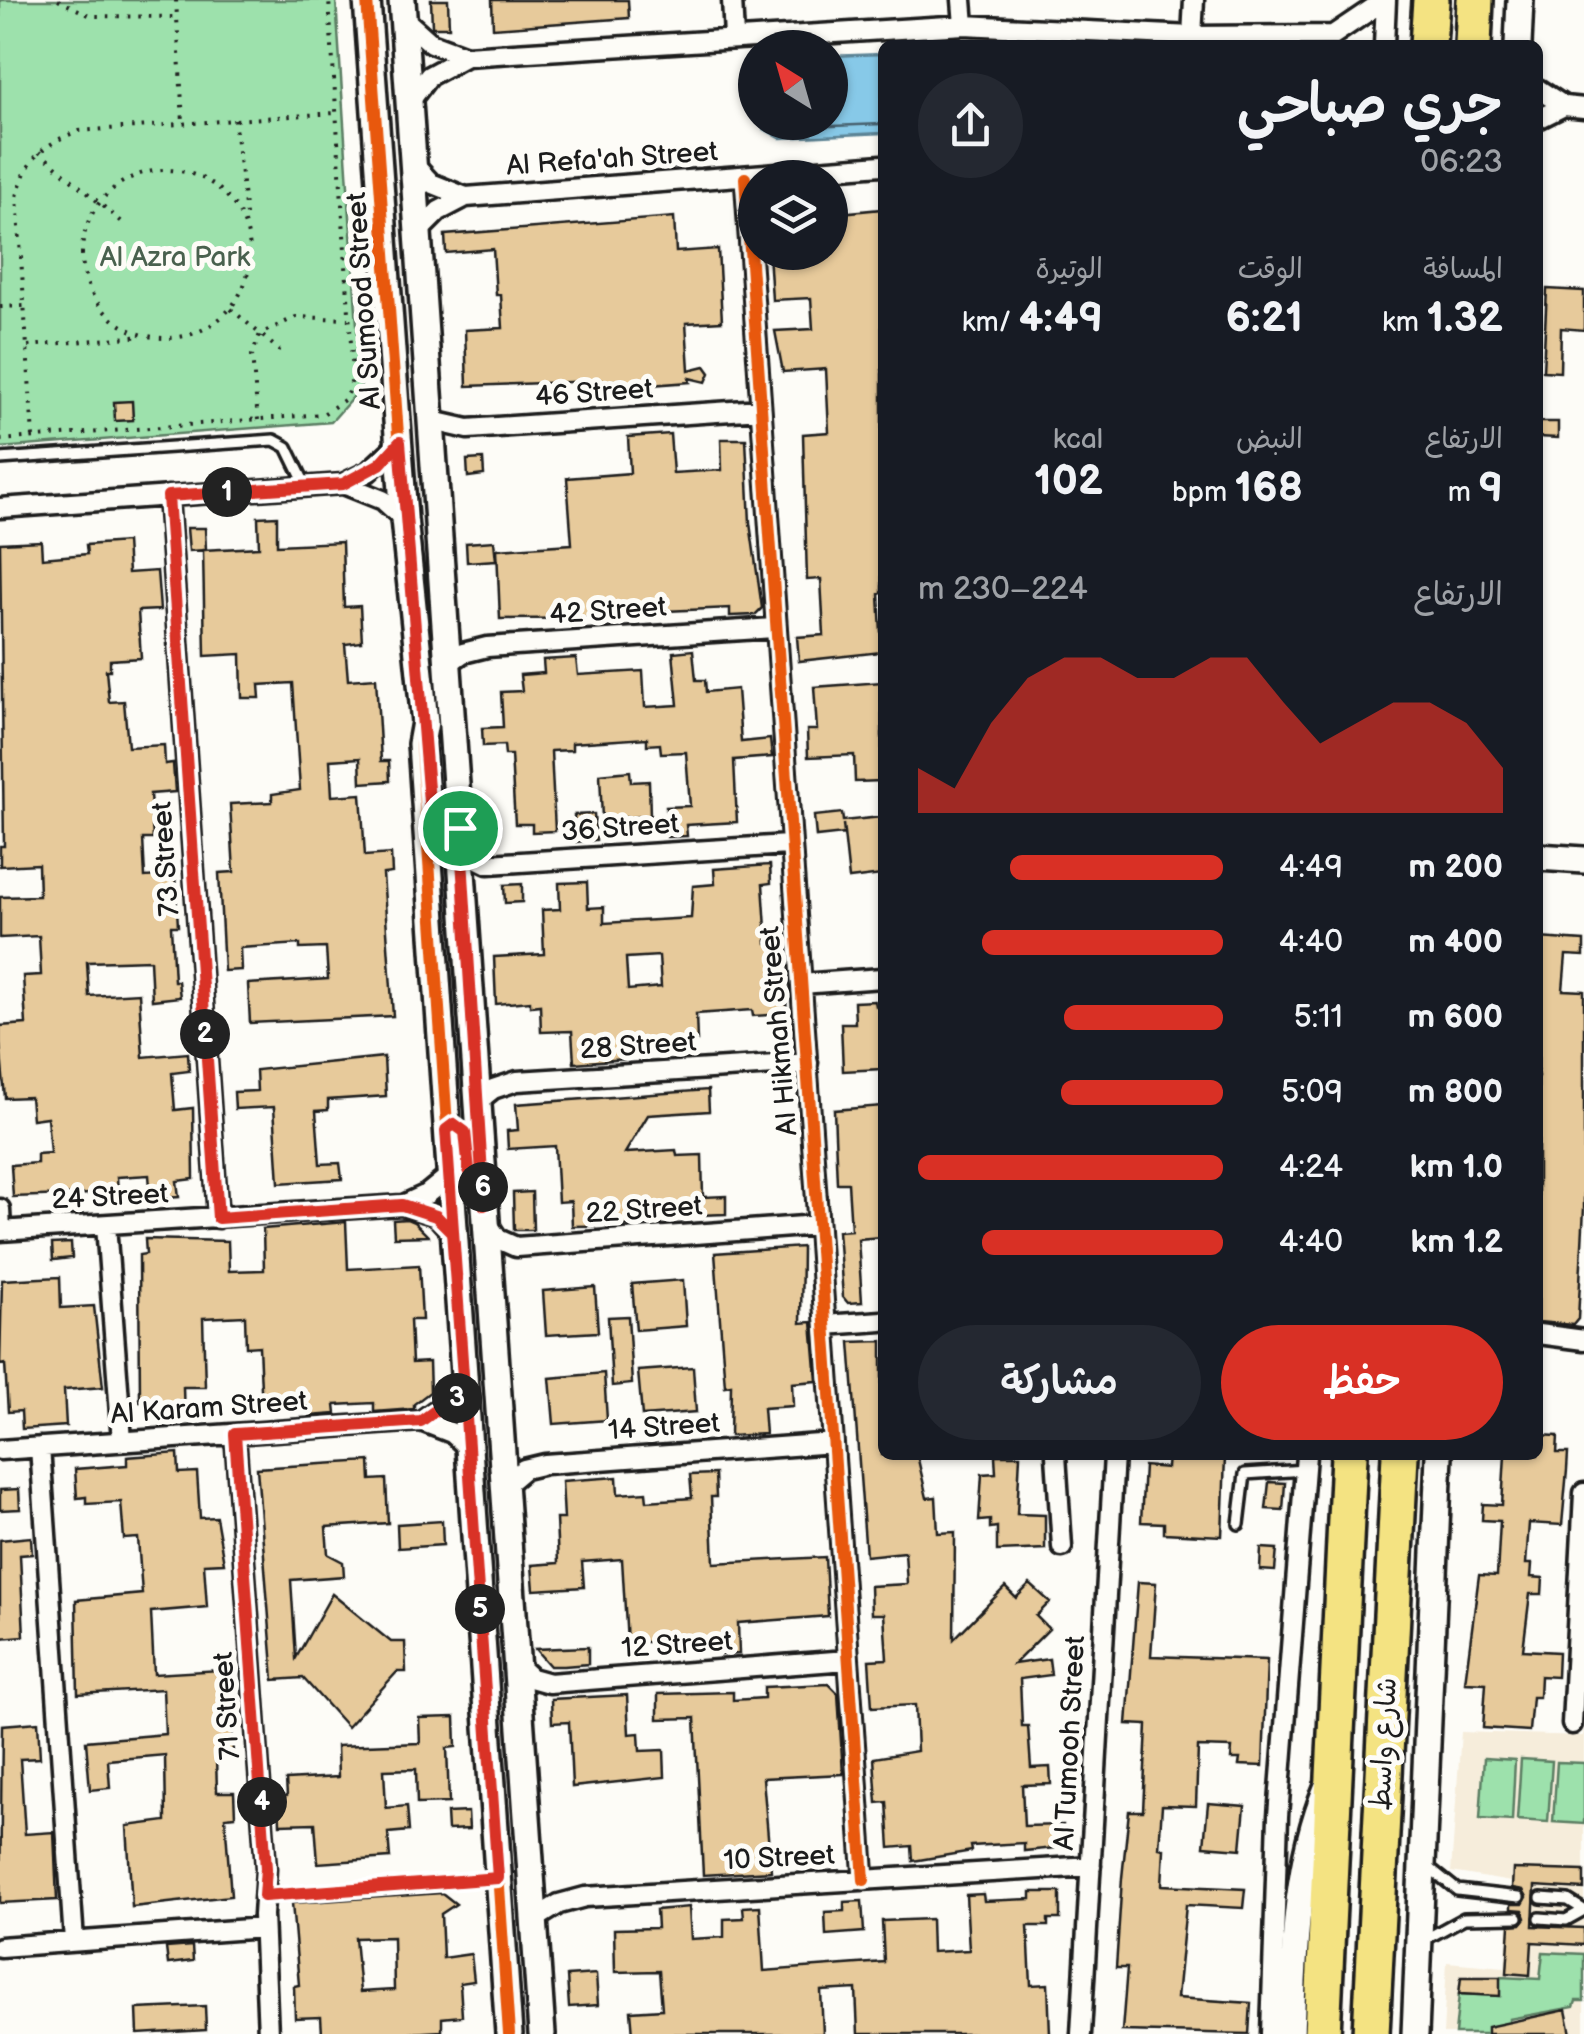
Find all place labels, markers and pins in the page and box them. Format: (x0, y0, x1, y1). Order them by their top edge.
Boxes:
pin: 1 (202, 467, 252, 517)
pin (418, 786, 503, 871)
pin: 2 (180, 1009, 230, 1059)
pin: 6 (458, 1162, 508, 1212)
pin: 3 (432, 1373, 482, 1423)
pin: 5 (455, 1584, 505, 1634)
pin: 4 (237, 1777, 287, 1827)

